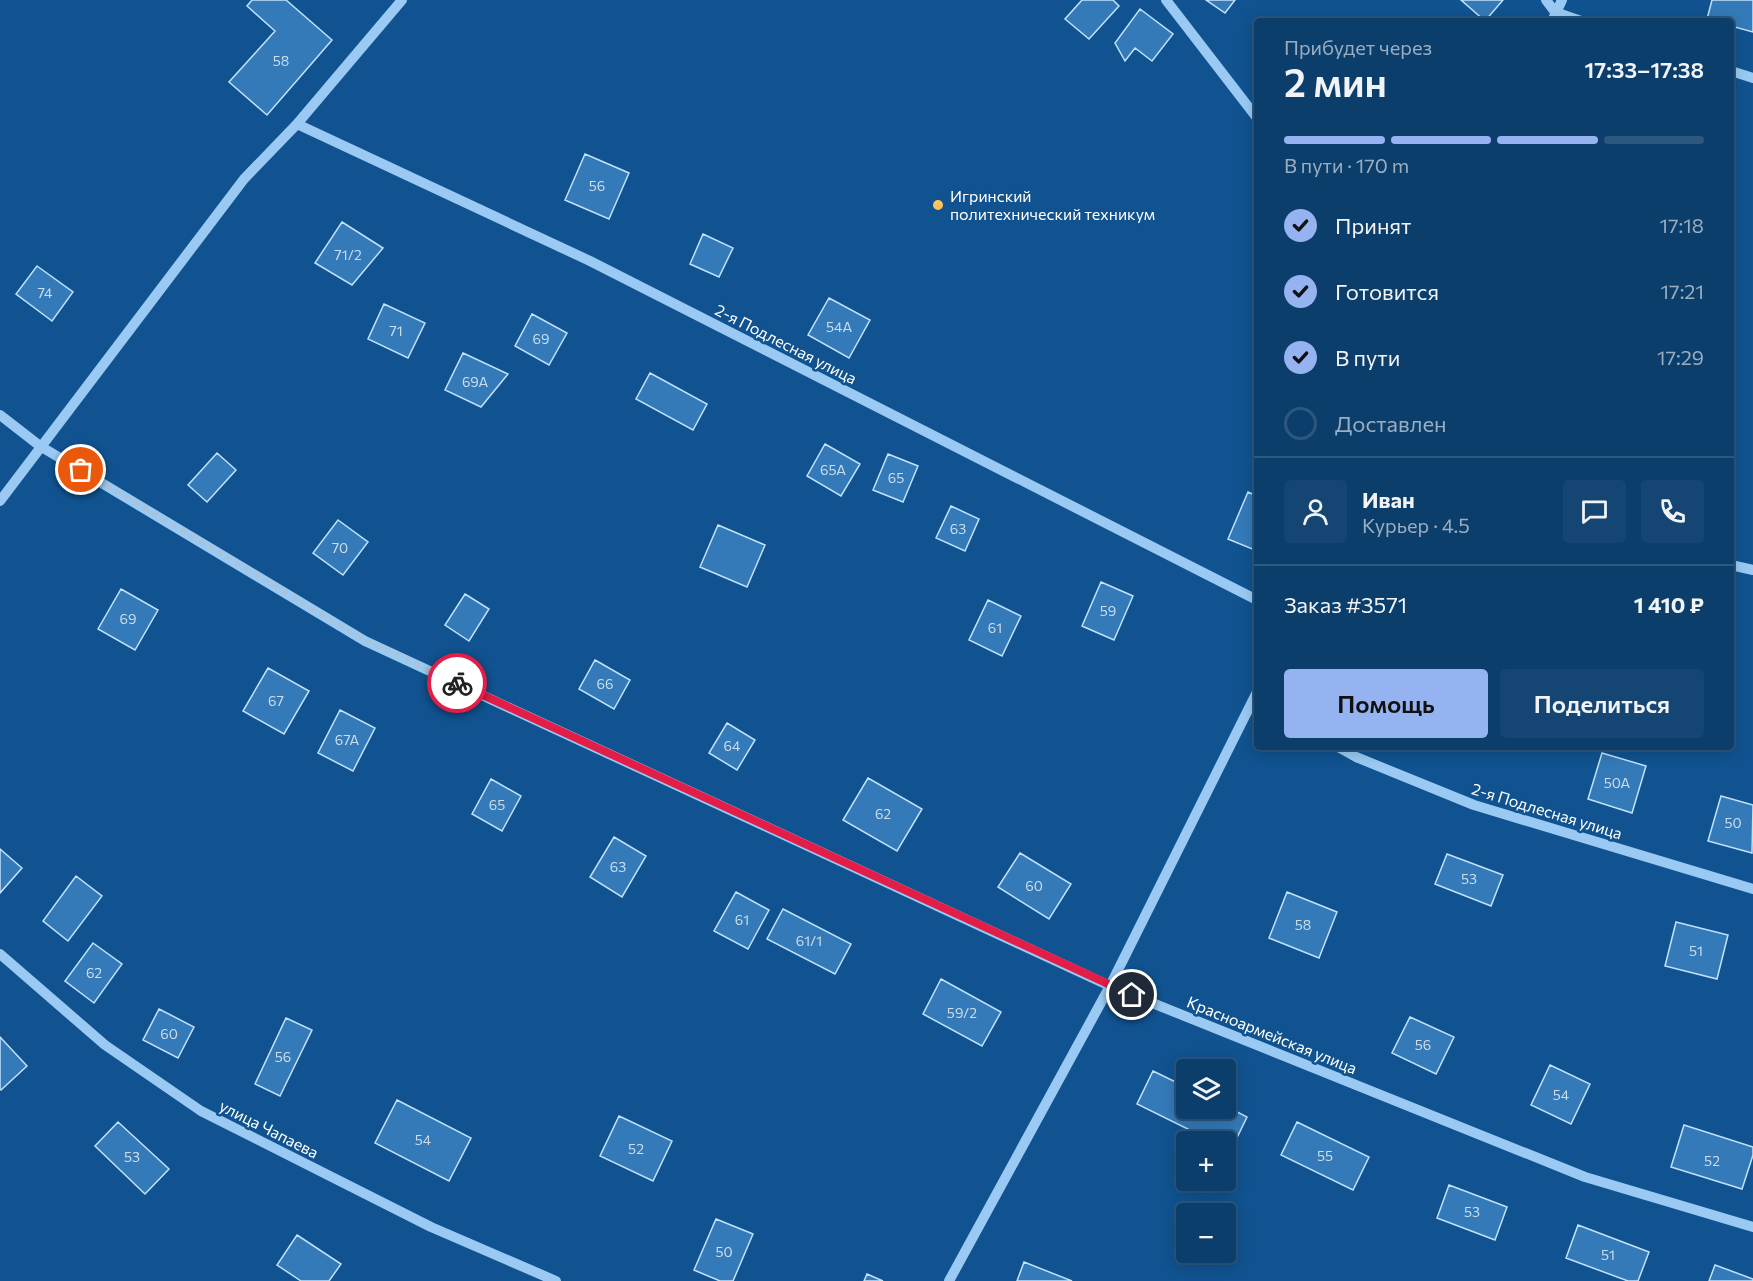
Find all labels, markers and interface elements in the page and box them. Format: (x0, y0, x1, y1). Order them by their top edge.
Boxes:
text: Прибудет через (1284, 35, 1432, 59)
house number: 58 (273, 52, 289, 69)
text: 17:33–17:38 (1584, 56, 1704, 83)
text: 2 мин (1284, 57, 1387, 105)
text: В пути · 170 m (1284, 153, 1409, 177)
house number: 56 (589, 177, 605, 194)
place label: Игринский политехнический техникум (950, 186, 1155, 223)
marker: Игринский политехнический техникум (931, 198, 945, 212)
icon: check (1284, 209, 1317, 242)
text: Принят (1335, 212, 1411, 239)
text: 17:18 (1659, 213, 1704, 237)
house number: 71/2 (334, 246, 362, 263)
icon: check (1284, 275, 1317, 308)
text: Готовится (1335, 278, 1439, 305)
text: 17:21 (1661, 279, 1704, 303)
house number: 74 (38, 284, 53, 301)
street label: 2-я Подлесная улица (712, 300, 860, 388)
house number: 54А (826, 318, 852, 335)
house number: 71 (389, 322, 403, 339)
house number: 69 (533, 330, 549, 347)
icon: check (1284, 341, 1317, 374)
text: В пути (1335, 344, 1400, 371)
text: 17:29 (1657, 345, 1704, 369)
house number: 69А (462, 373, 488, 390)
text: Доставлен (1335, 410, 1447, 437)
pin (55, 444, 106, 495)
icon: bag (64, 453, 97, 486)
house number: 65А (820, 461, 846, 478)
house number: 65 (888, 469, 904, 486)
button: person (1284, 480, 1347, 543)
button: chat (1563, 480, 1626, 543)
button: phone (1641, 480, 1704, 543)
text: Иван (1362, 486, 1415, 513)
text: Курьер · 4.5 (1362, 513, 1470, 537)
house number: 63 (950, 520, 966, 537)
house number: 70 (332, 539, 348, 556)
text: Заказ #3571 (1284, 591, 1407, 618)
text: 1 410 ₽ (1634, 591, 1704, 618)
house number: 59 (1100, 602, 1116, 619)
house number: 69 (120, 610, 136, 627)
house number: 61 (988, 619, 1002, 636)
courier (427, 653, 487, 713)
icon: bike (441, 667, 474, 700)
button: Помощь (1284, 669, 1488, 738)
button: Поделиться (1500, 669, 1704, 738)
house number: 66 (597, 675, 614, 692)
house number: 67 (268, 692, 284, 709)
house number: 67А (335, 731, 359, 748)
house number: 64 (724, 737, 741, 754)
house number: 50А (1604, 774, 1631, 791)
street label: 2-я Подлесная улица (1470, 779, 1625, 842)
house number: 65 (489, 796, 505, 813)
house number: 62 (875, 805, 891, 822)
house number: 50 (1724, 814, 1742, 831)
house number: 63 (610, 858, 626, 875)
house number: 53 (1461, 870, 1477, 887)
house number: 60 (1025, 877, 1043, 894)
house number: 61 (735, 911, 749, 928)
house number: 58 (1295, 916, 1311, 933)
house number: 61/1 (796, 932, 822, 949)
house number: 51 (1689, 942, 1703, 959)
house number: 62 (86, 964, 102, 981)
pin (1106, 969, 1157, 1020)
icon: home (1115, 978, 1148, 1011)
street label: Красноармейская улица (1184, 992, 1360, 1077)
house number: 59/2 (947, 1004, 977, 1021)
house number: 60 (160, 1025, 178, 1042)
house number: 56 (1415, 1036, 1431, 1053)
house number: 56 (275, 1048, 291, 1065)
map controls (1176, 1059, 1236, 1263)
button: layers (1176, 1059, 1236, 1119)
house number: 54 (1553, 1086, 1570, 1103)
street label: улица Чапаева (217, 1095, 322, 1162)
house number: 54 (415, 1131, 432, 1148)
button: + (1176, 1131, 1236, 1191)
house number: 52 (628, 1140, 644, 1157)
house number: 55 (1317, 1147, 1333, 1164)
house number: 53 (124, 1148, 140, 1165)
house number: 52 (1704, 1152, 1720, 1169)
button: − (1176, 1203, 1236, 1263)
house number: 53 (1464, 1203, 1480, 1220)
house number: 50 (715, 1243, 733, 1260)
house number: 51 (1601, 1246, 1615, 1263)

